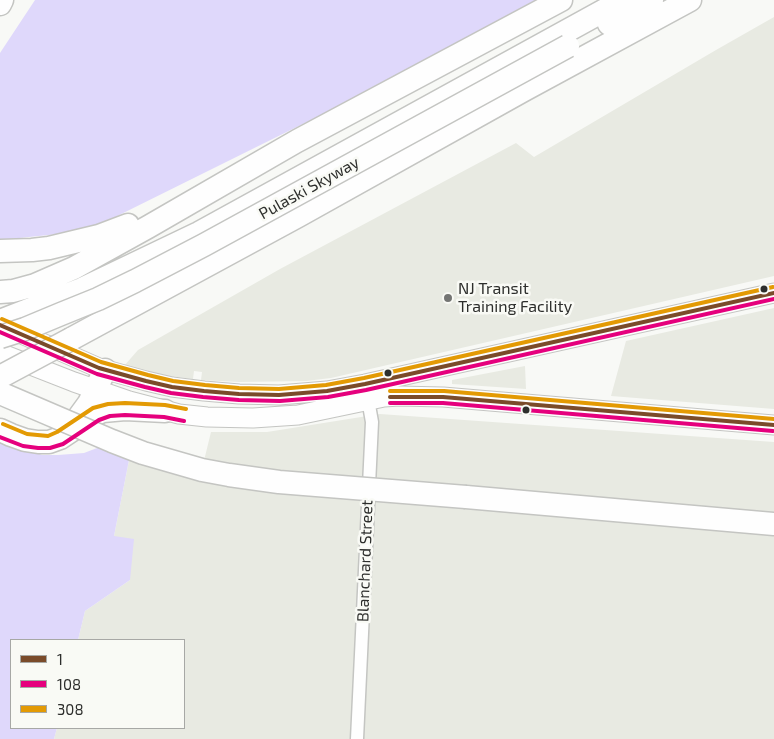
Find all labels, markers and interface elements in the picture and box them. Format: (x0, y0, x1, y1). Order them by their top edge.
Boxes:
street label: Pulaski Skyway (255, 152, 363, 224)
place label: NJ Transit Training Facility (458, 279, 572, 317)
unlabelled marker (759, 284, 769, 294)
marker: NJ Transit Training Facility (442, 292, 454, 304)
unlabelled marker (383, 368, 393, 378)
unlabelled marker (521, 405, 531, 415)
street label: Blanchard Street (353, 500, 377, 622)
legend (10, 639, 185, 729)
text: 1 (57, 650, 63, 668)
text: 108 (57, 675, 81, 693)
text: 308 (57, 700, 84, 718)

